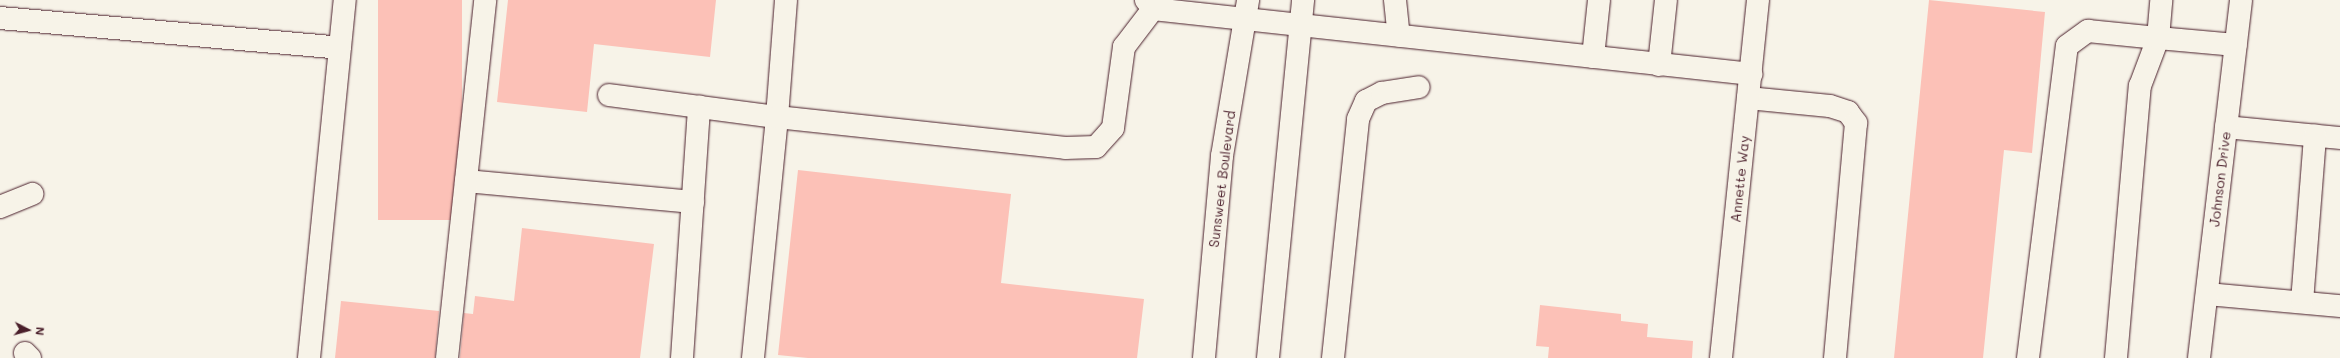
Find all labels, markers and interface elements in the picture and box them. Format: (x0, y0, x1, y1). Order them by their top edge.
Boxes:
street label: Sunsweet Boulevard (1205, 110, 1239, 248)
street label: Johnson Drive (2206, 130, 2234, 228)
street label: Annette Way (1727, 135, 1753, 223)
north arrow (8, 310, 48, 350)
text: N (33, 326, 48, 336)

